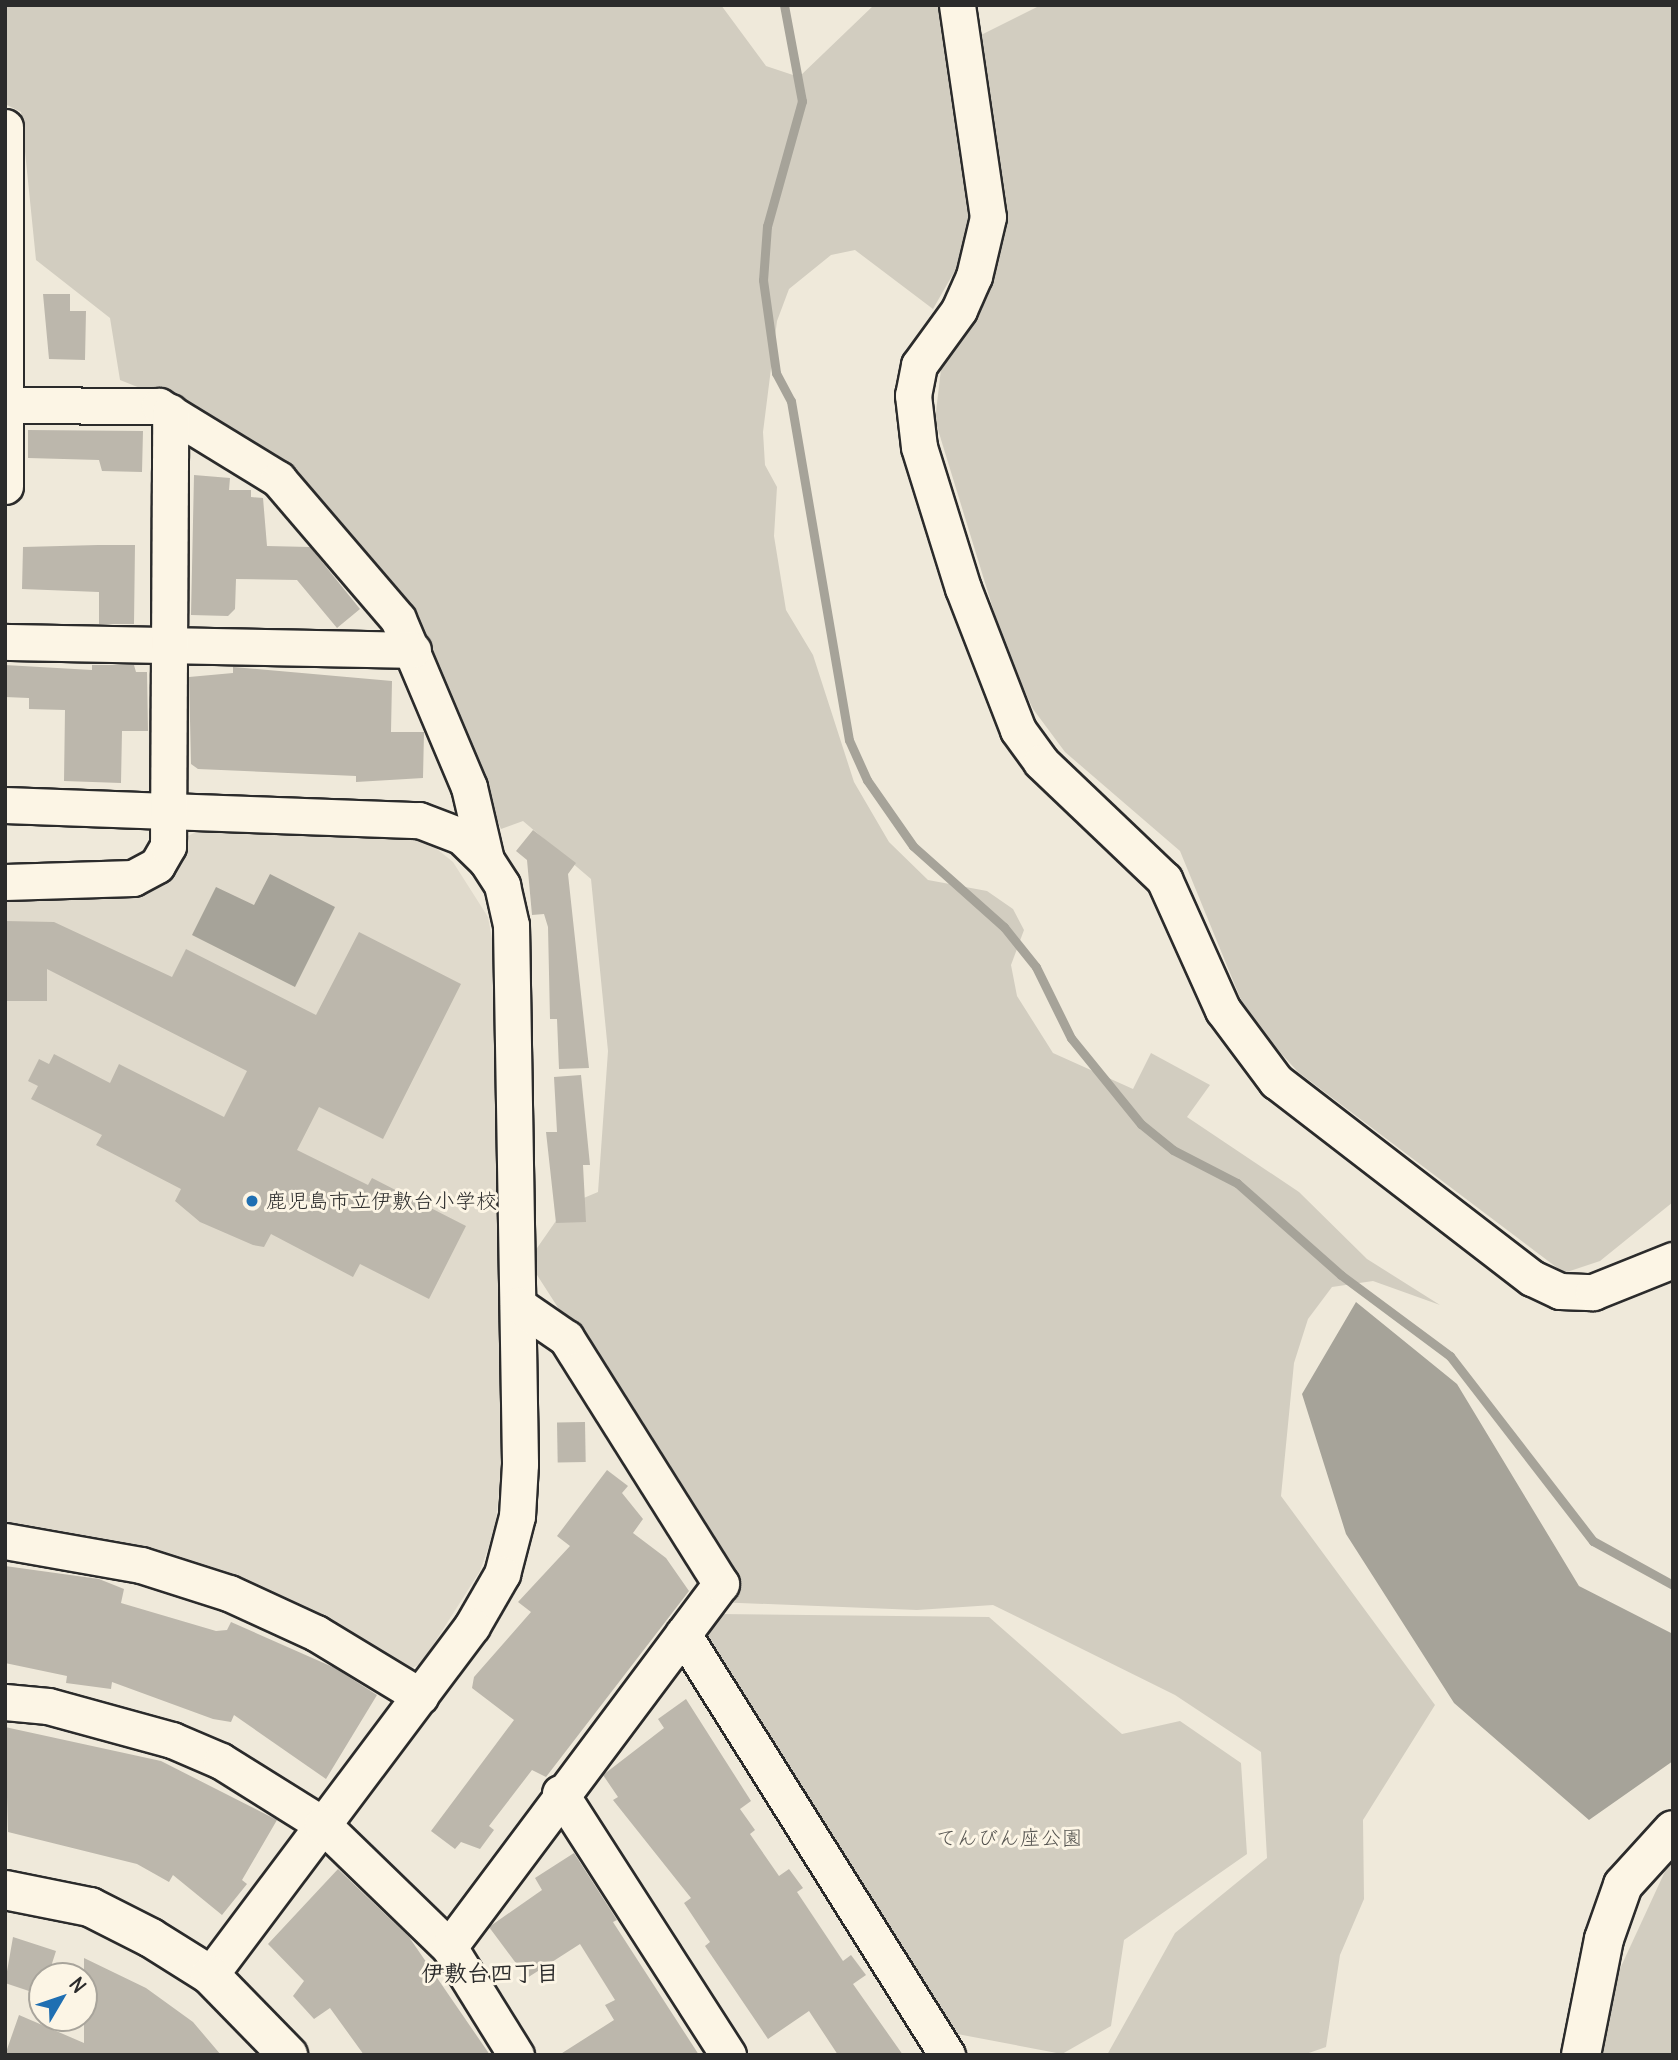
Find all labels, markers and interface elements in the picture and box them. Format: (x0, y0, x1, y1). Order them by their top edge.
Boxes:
place label: 鹿児島市立伊敷台小学校 (266, 1188, 497, 1214)
marker: 鹿児島市立伊敷台小学校 (244, 1193, 260, 1209)
park label: てんびん座公園 (936, 1825, 1082, 1851)
district label: 伊敷台四丁目 (421, 1959, 559, 1987)
north arrow (28, 1962, 98, 2032)
text: N (64, 1972, 91, 1998)

